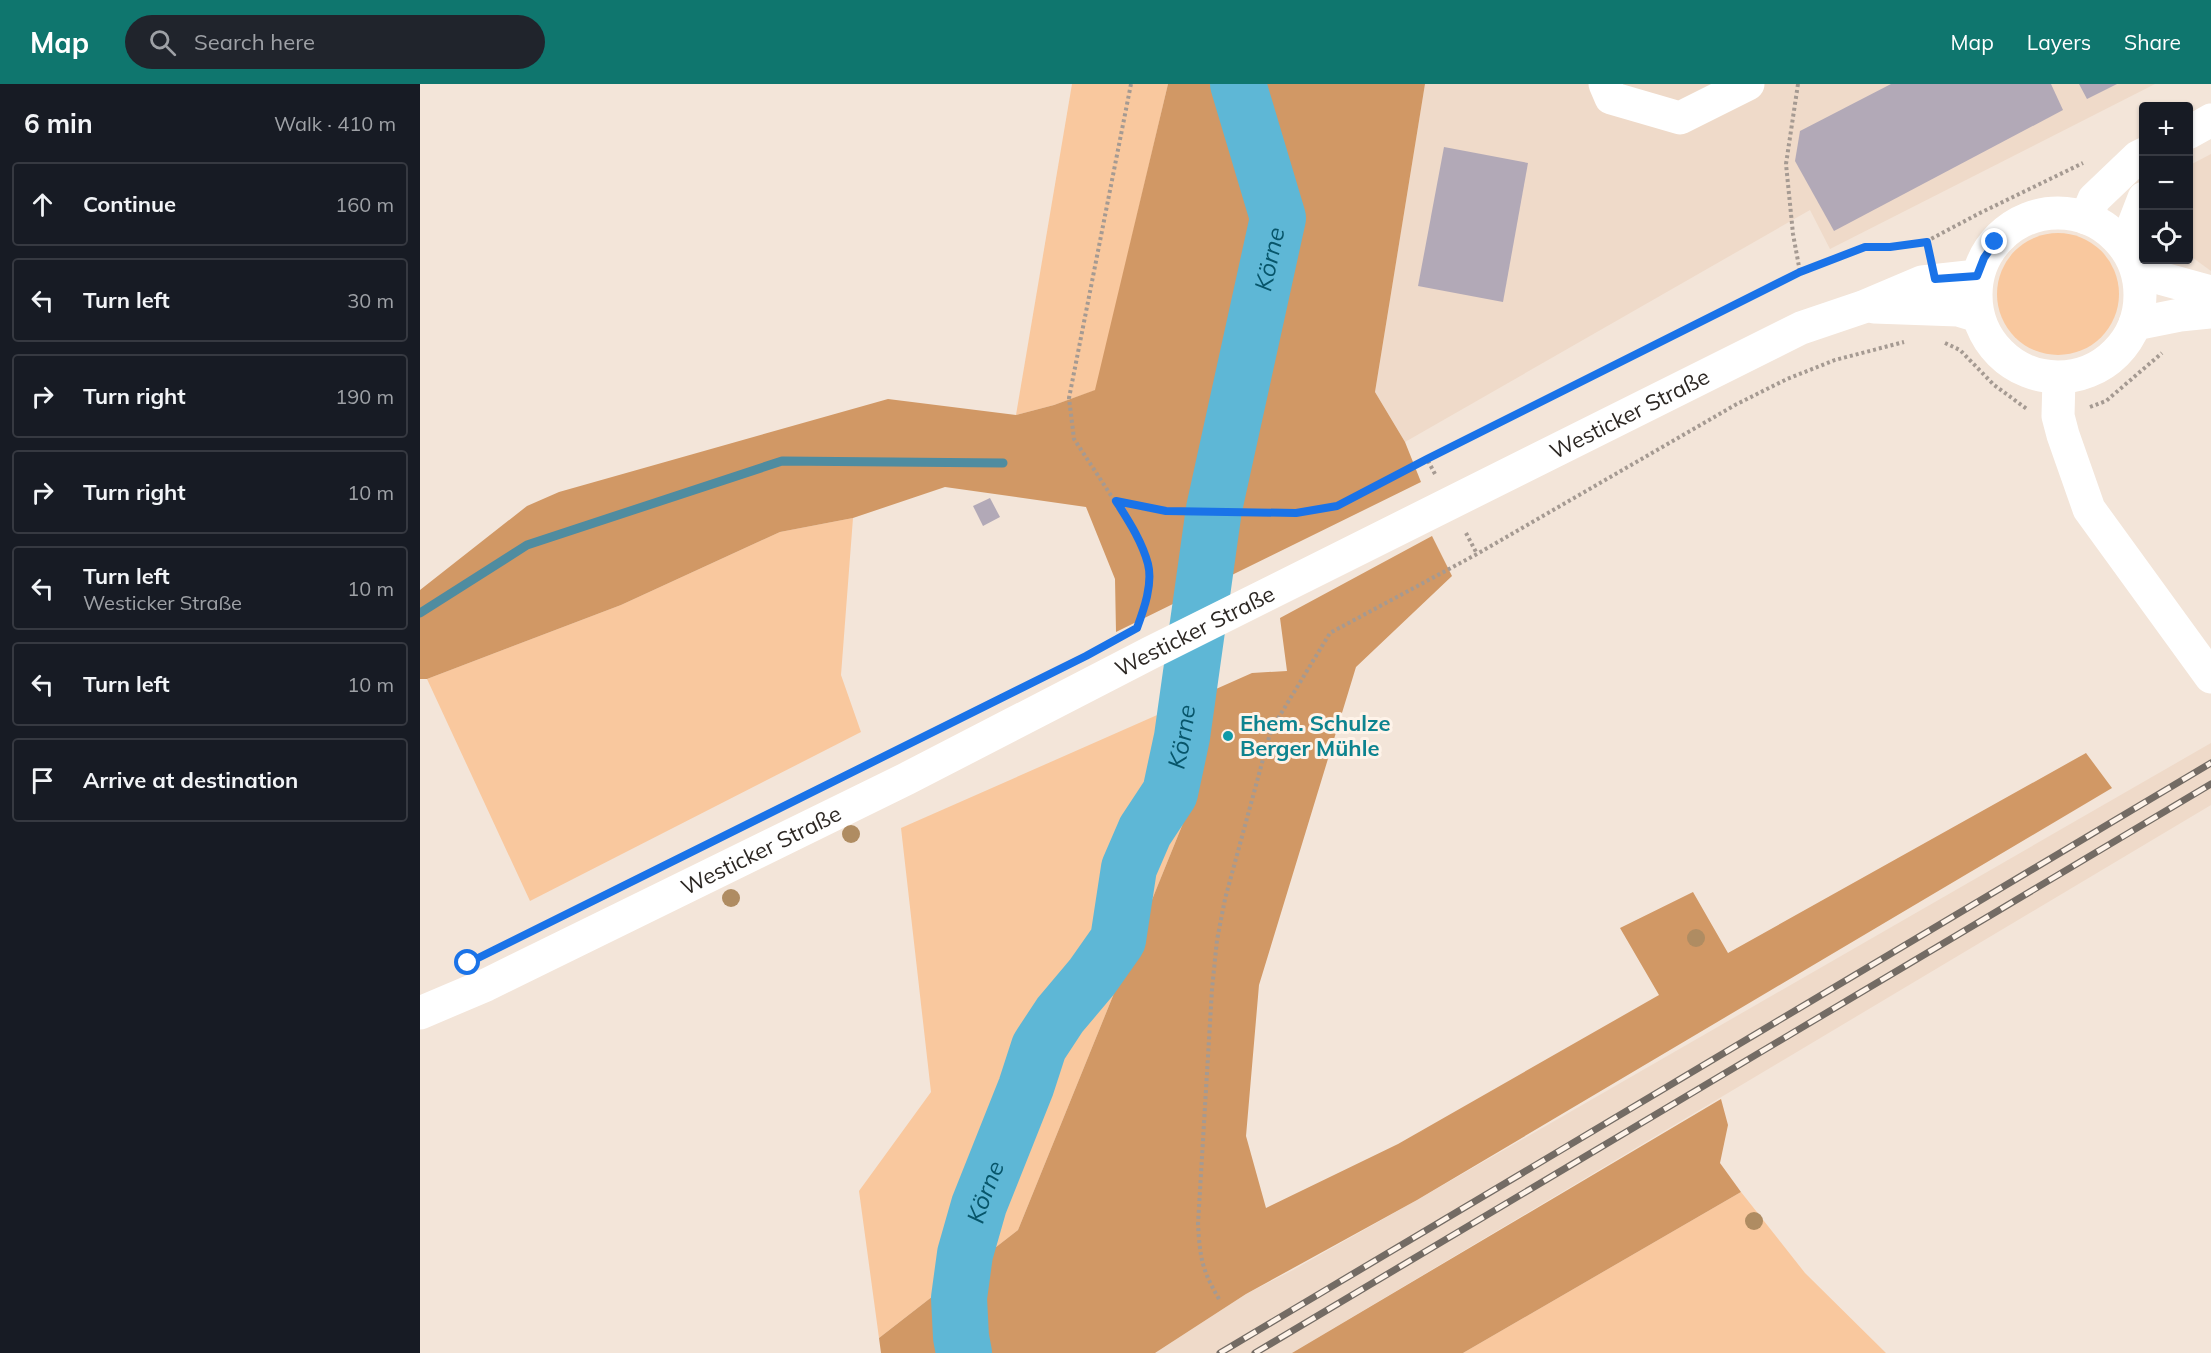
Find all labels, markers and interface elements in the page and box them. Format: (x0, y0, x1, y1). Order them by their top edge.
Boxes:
search box (125, 15, 545, 69)
text: Map (30, 25, 89, 60)
icon: search (146, 26, 179, 59)
text: Search here (194, 28, 315, 56)
text: Map (1951, 29, 1994, 55)
text: Layers (2027, 29, 2091, 55)
text: Share (2124, 29, 2181, 55)
map controls (2139, 102, 2193, 264)
button: + (2139, 102, 2193, 156)
text: 6 min (24, 107, 93, 140)
text: Walk · 410 m (274, 111, 396, 136)
button: − (2139, 156, 2193, 210)
icon: ahead (26, 188, 59, 221)
text: Continue (83, 190, 176, 218)
text: 160 m (335, 192, 394, 217)
button: locate (2139, 210, 2193, 264)
water label: Körne (1247, 224, 1291, 294)
route end (1981, 228, 2007, 254)
icon: left (26, 284, 59, 317)
text: Turn left (83, 286, 170, 314)
text: 30 m (347, 288, 394, 313)
street label: Westicker Straße (1545, 362, 1714, 465)
icon: right (26, 380, 59, 413)
text: Turn right (83, 382, 186, 410)
text: 190 m (335, 384, 394, 409)
icon: right (26, 476, 59, 509)
text: Turn right (83, 478, 186, 506)
text: 10 m (347, 480, 394, 505)
text: Turn left (83, 562, 170, 590)
icon: left (26, 572, 59, 605)
text: 10 m (347, 576, 394, 601)
street label: Westicker Straße (1110, 579, 1279, 683)
text: Westicker Straße (83, 590, 242, 615)
icon: left (26, 668, 59, 701)
text: Turn left (83, 670, 170, 698)
text: 10 m (347, 672, 394, 697)
water label: Körne (1161, 703, 1201, 772)
place label: Ehem. Schulze Berger Mühle (1240, 709, 1390, 762)
marker: Ehem. Schulze Berger Mühle (1221, 729, 1235, 743)
icon: arrive (26, 764, 59, 797)
text: Arrive at destination (83, 766, 298, 794)
street label: Westicker Straße (676, 799, 846, 901)
route start (454, 949, 480, 975)
water label: Körne (960, 1156, 1010, 1226)

